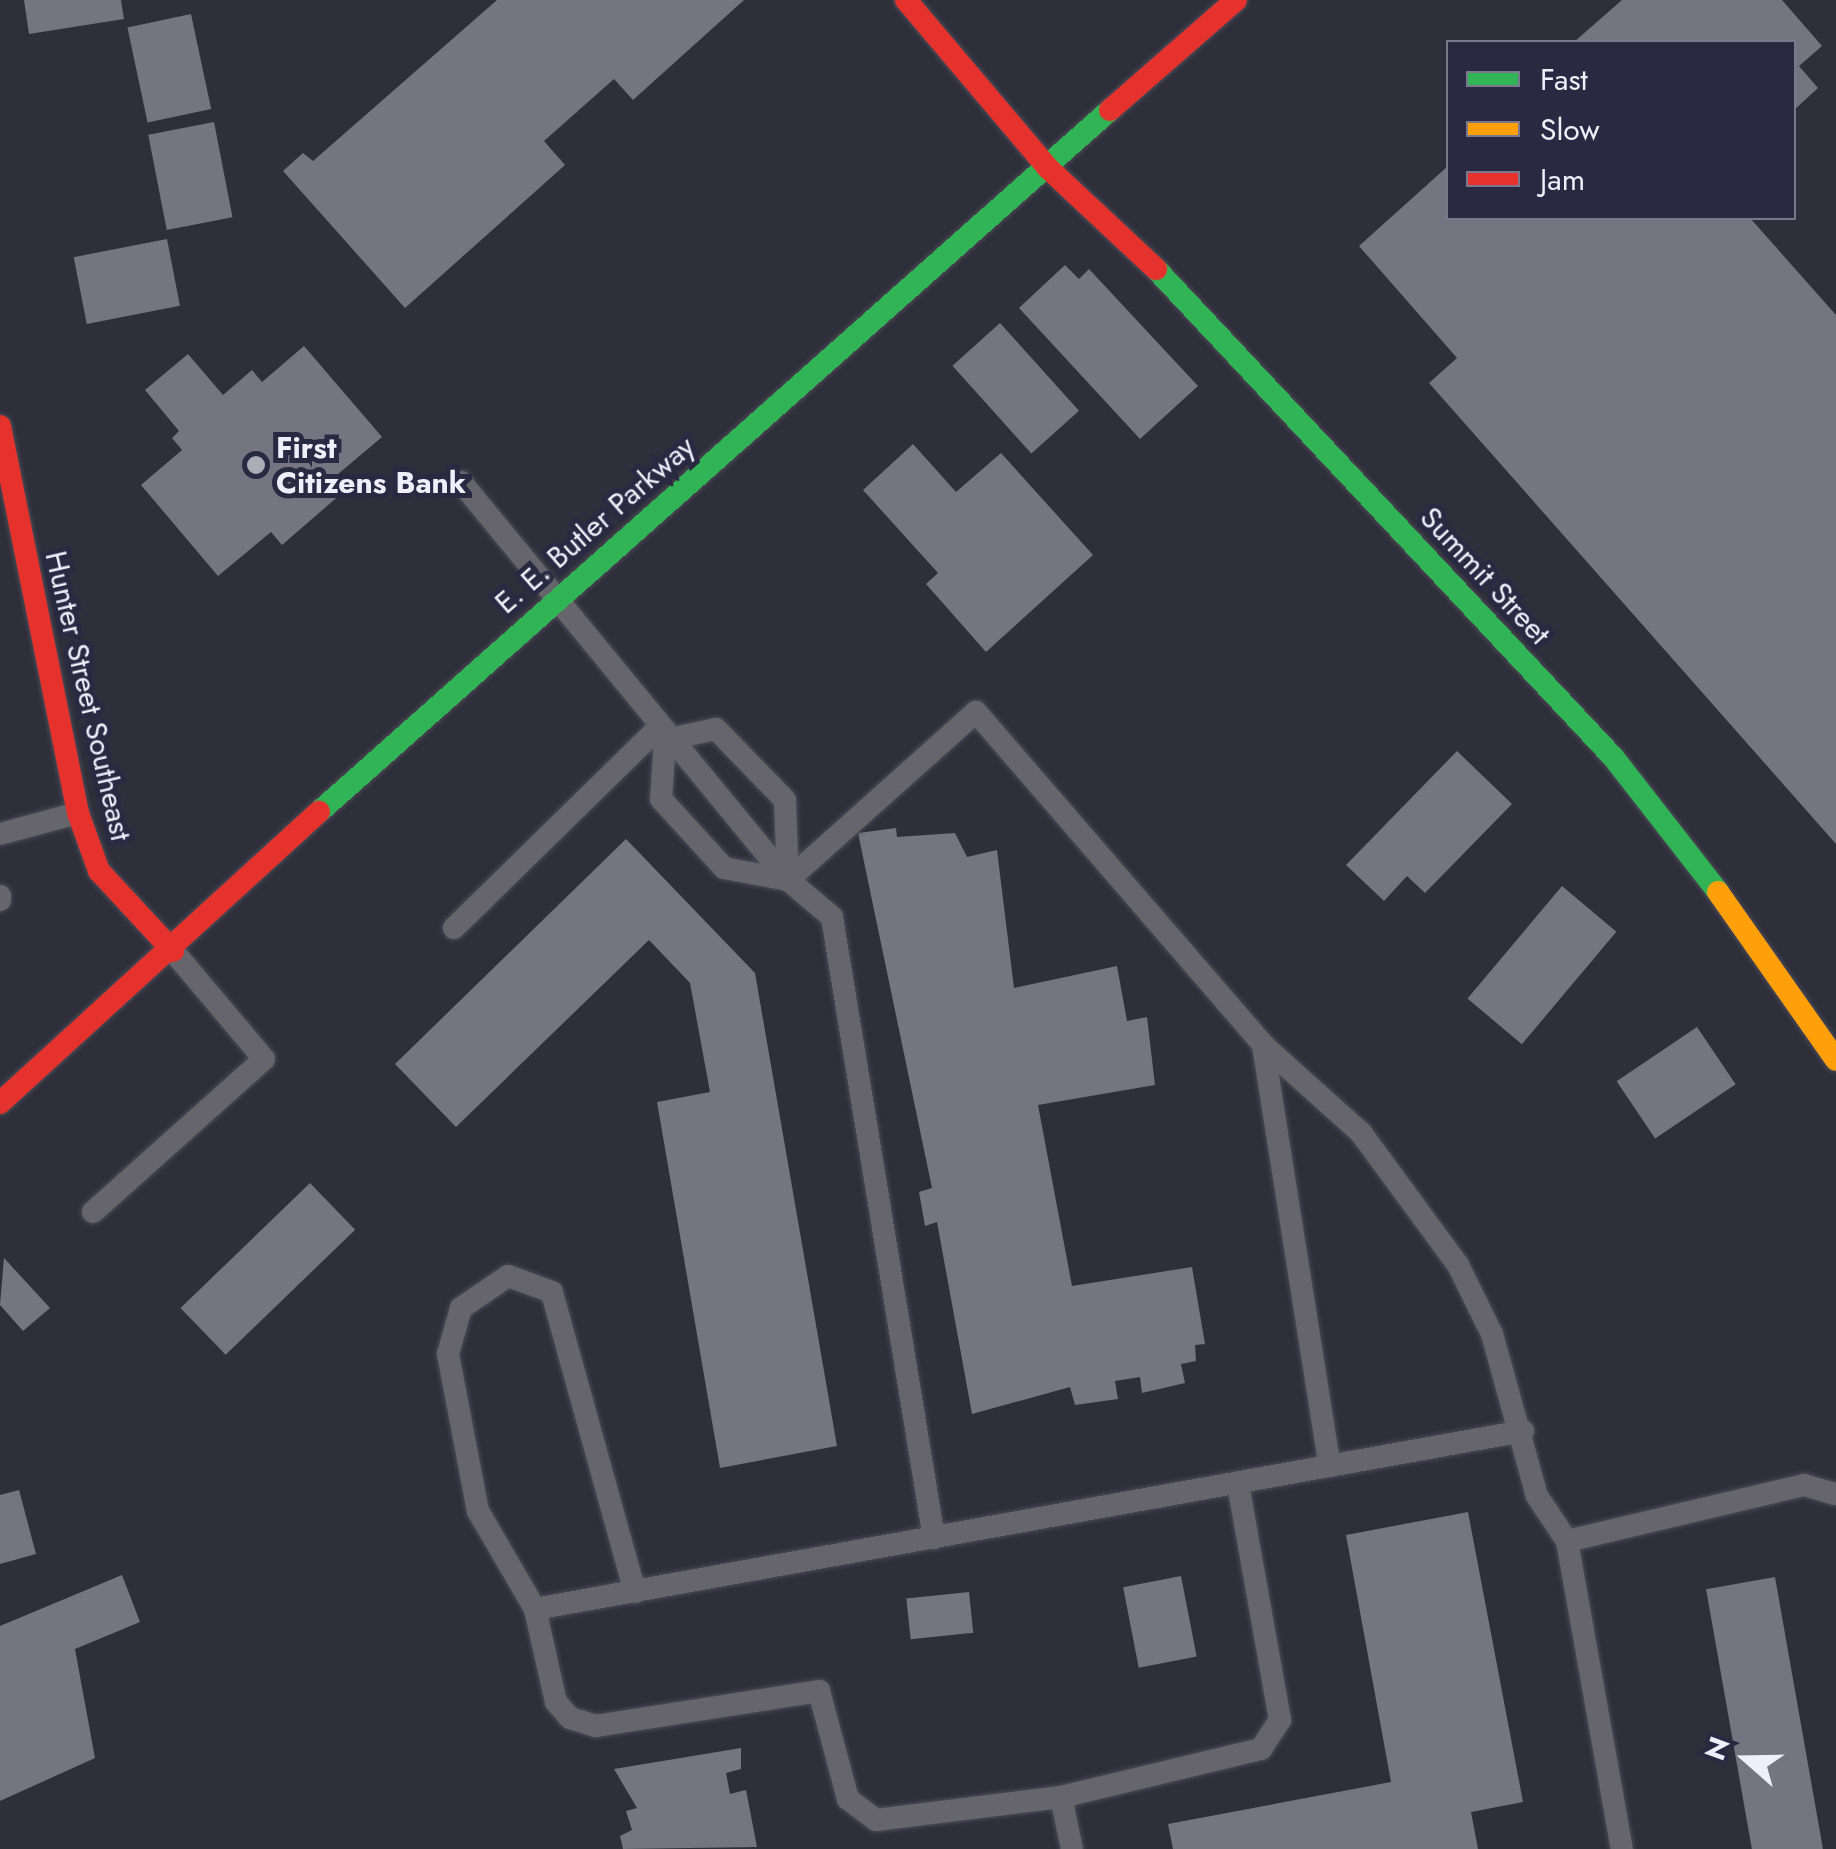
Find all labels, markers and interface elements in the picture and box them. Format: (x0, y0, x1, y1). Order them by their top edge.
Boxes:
legend (1446, 40, 1796, 220)
text: Fast (1540, 58, 1588, 101)
text: Slow (1540, 108, 1600, 151)
text: Jam (1540, 158, 1585, 201)
street label: E. E. Butler Parkway (488, 429, 702, 621)
place label: First Citizens Bank (276, 430, 466, 500)
marker: First Citizens Bank (245, 454, 267, 476)
street label: Summit Street (1412, 500, 1558, 652)
street label: Hunter Street Southeast (37, 548, 139, 844)
north arrow (1696, 1709, 1796, 1809)
text: N (1694, 1731, 1740, 1766)

